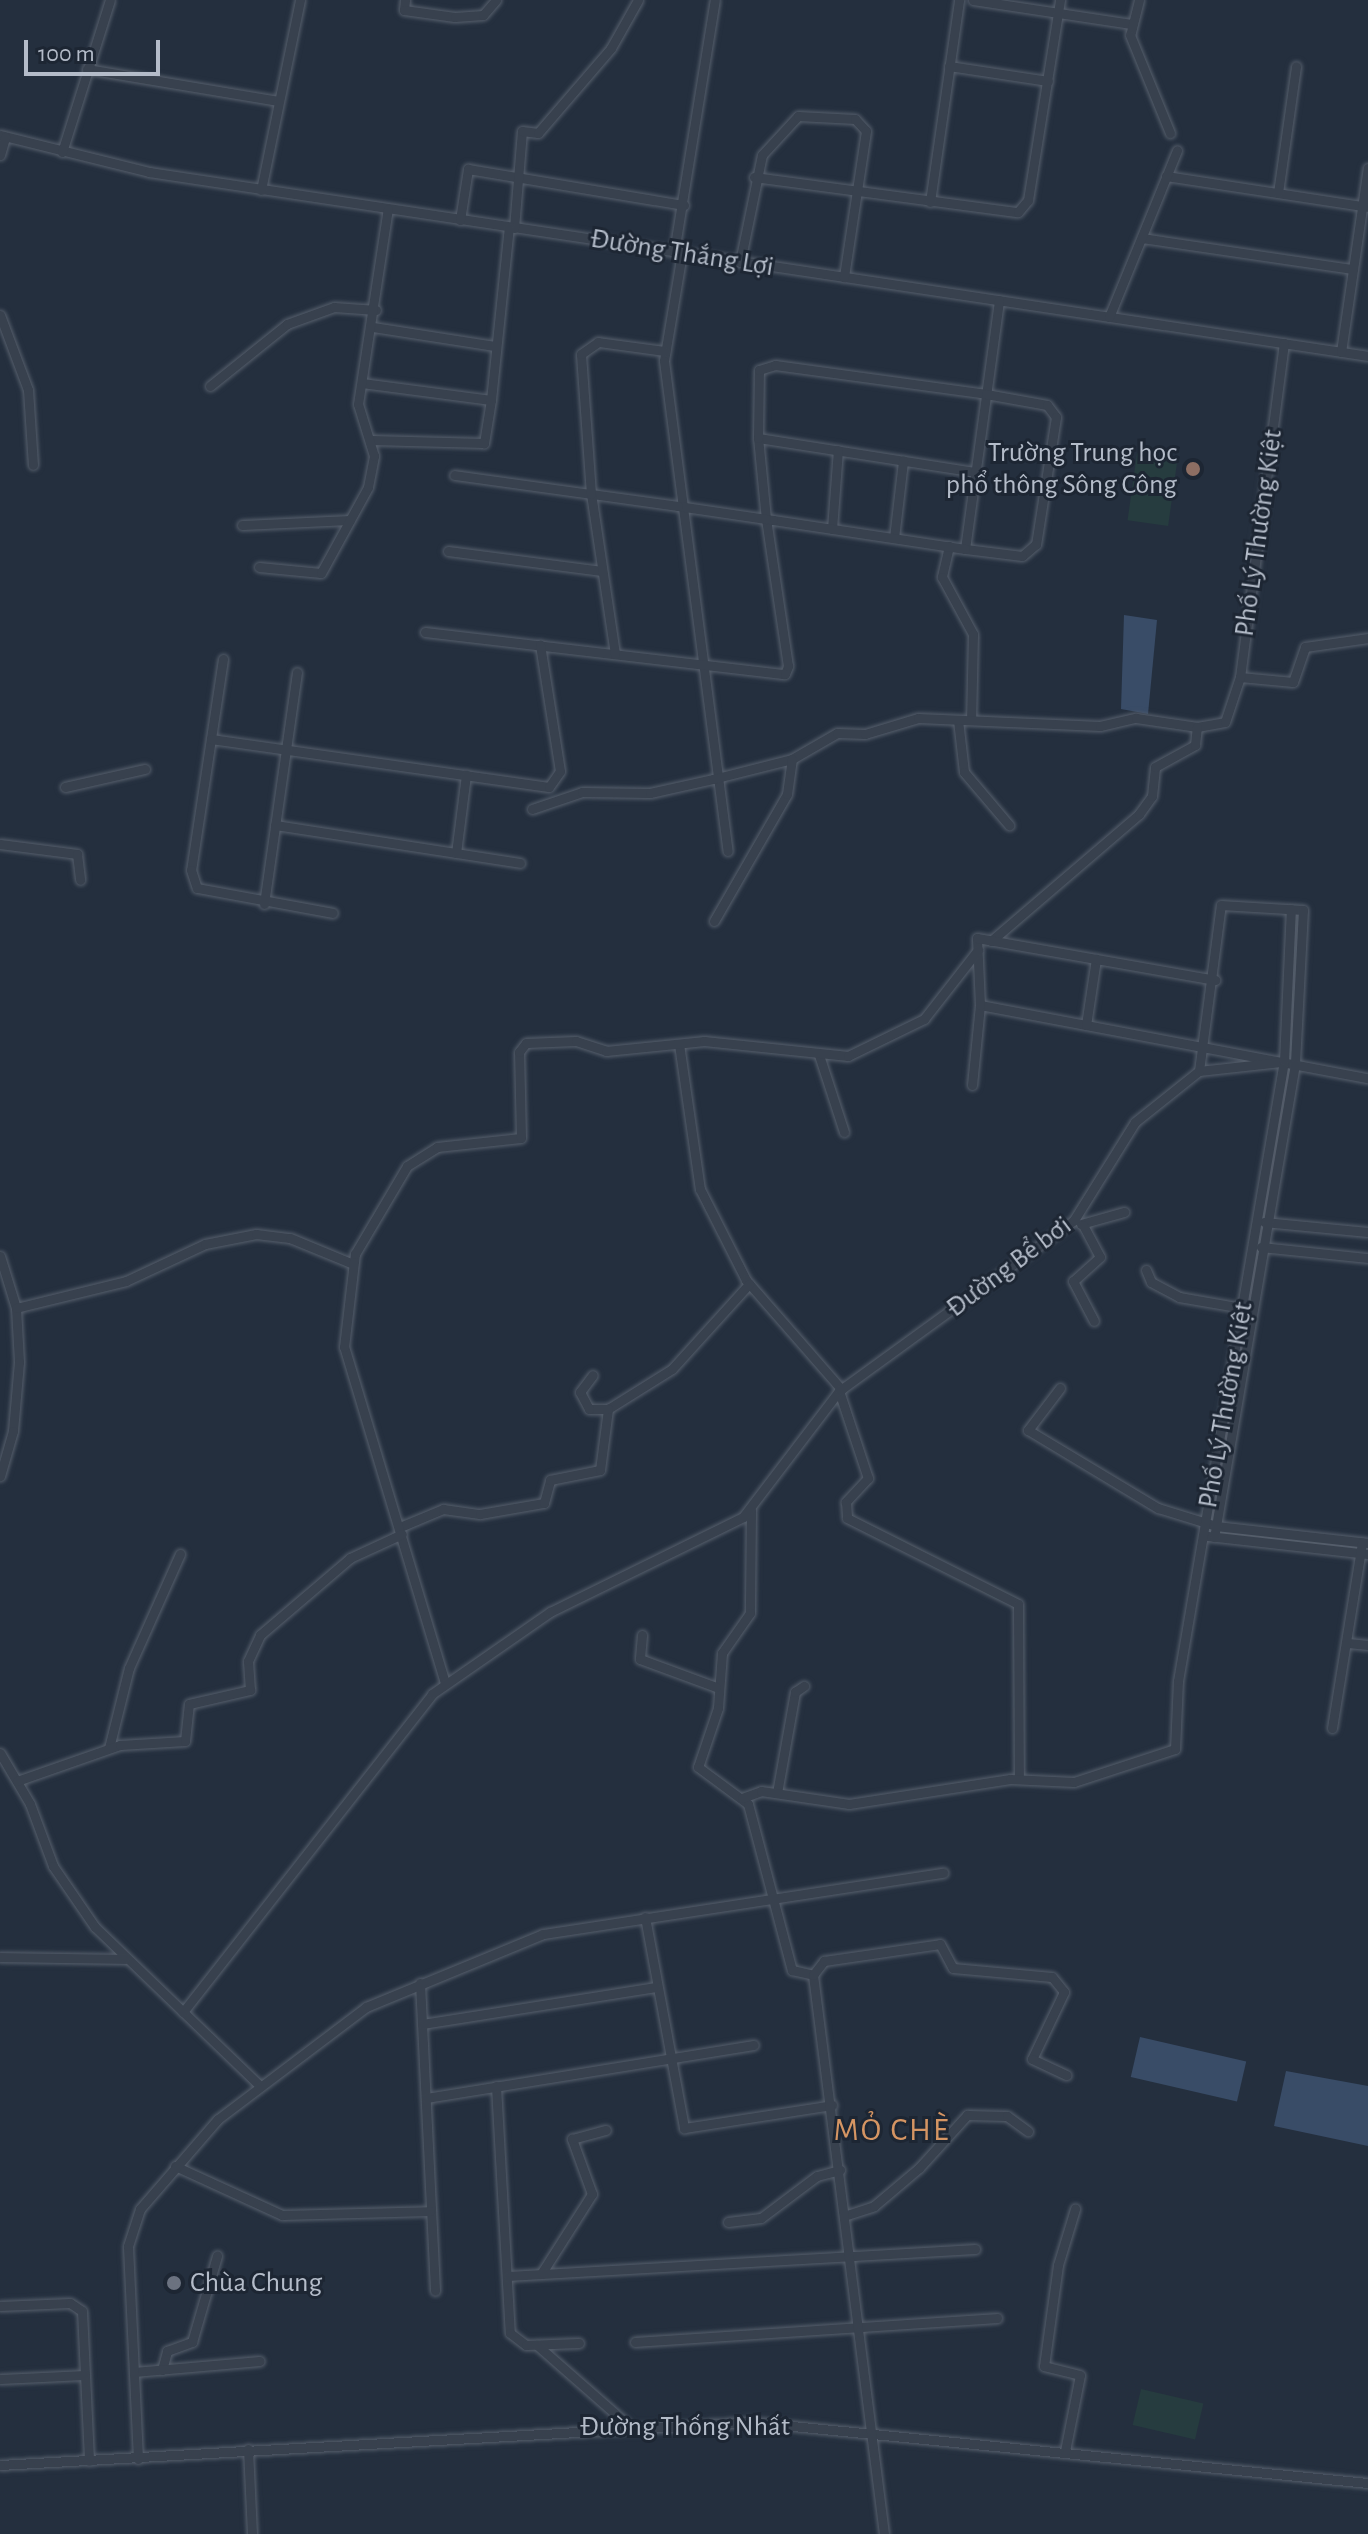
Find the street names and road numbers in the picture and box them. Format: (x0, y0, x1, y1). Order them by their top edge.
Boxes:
street label: Đường Thắng Lợi (588, 222, 776, 284)
street label: Phố Lý Thường Kiệt (1228, 427, 1290, 639)
street label: Đường Bể bơi (940, 1209, 1078, 1325)
street label: Phố Lý Thường Kiệt (1191, 1299, 1261, 1511)
street label: Đường Thống Nhất (580, 2410, 790, 2444)

